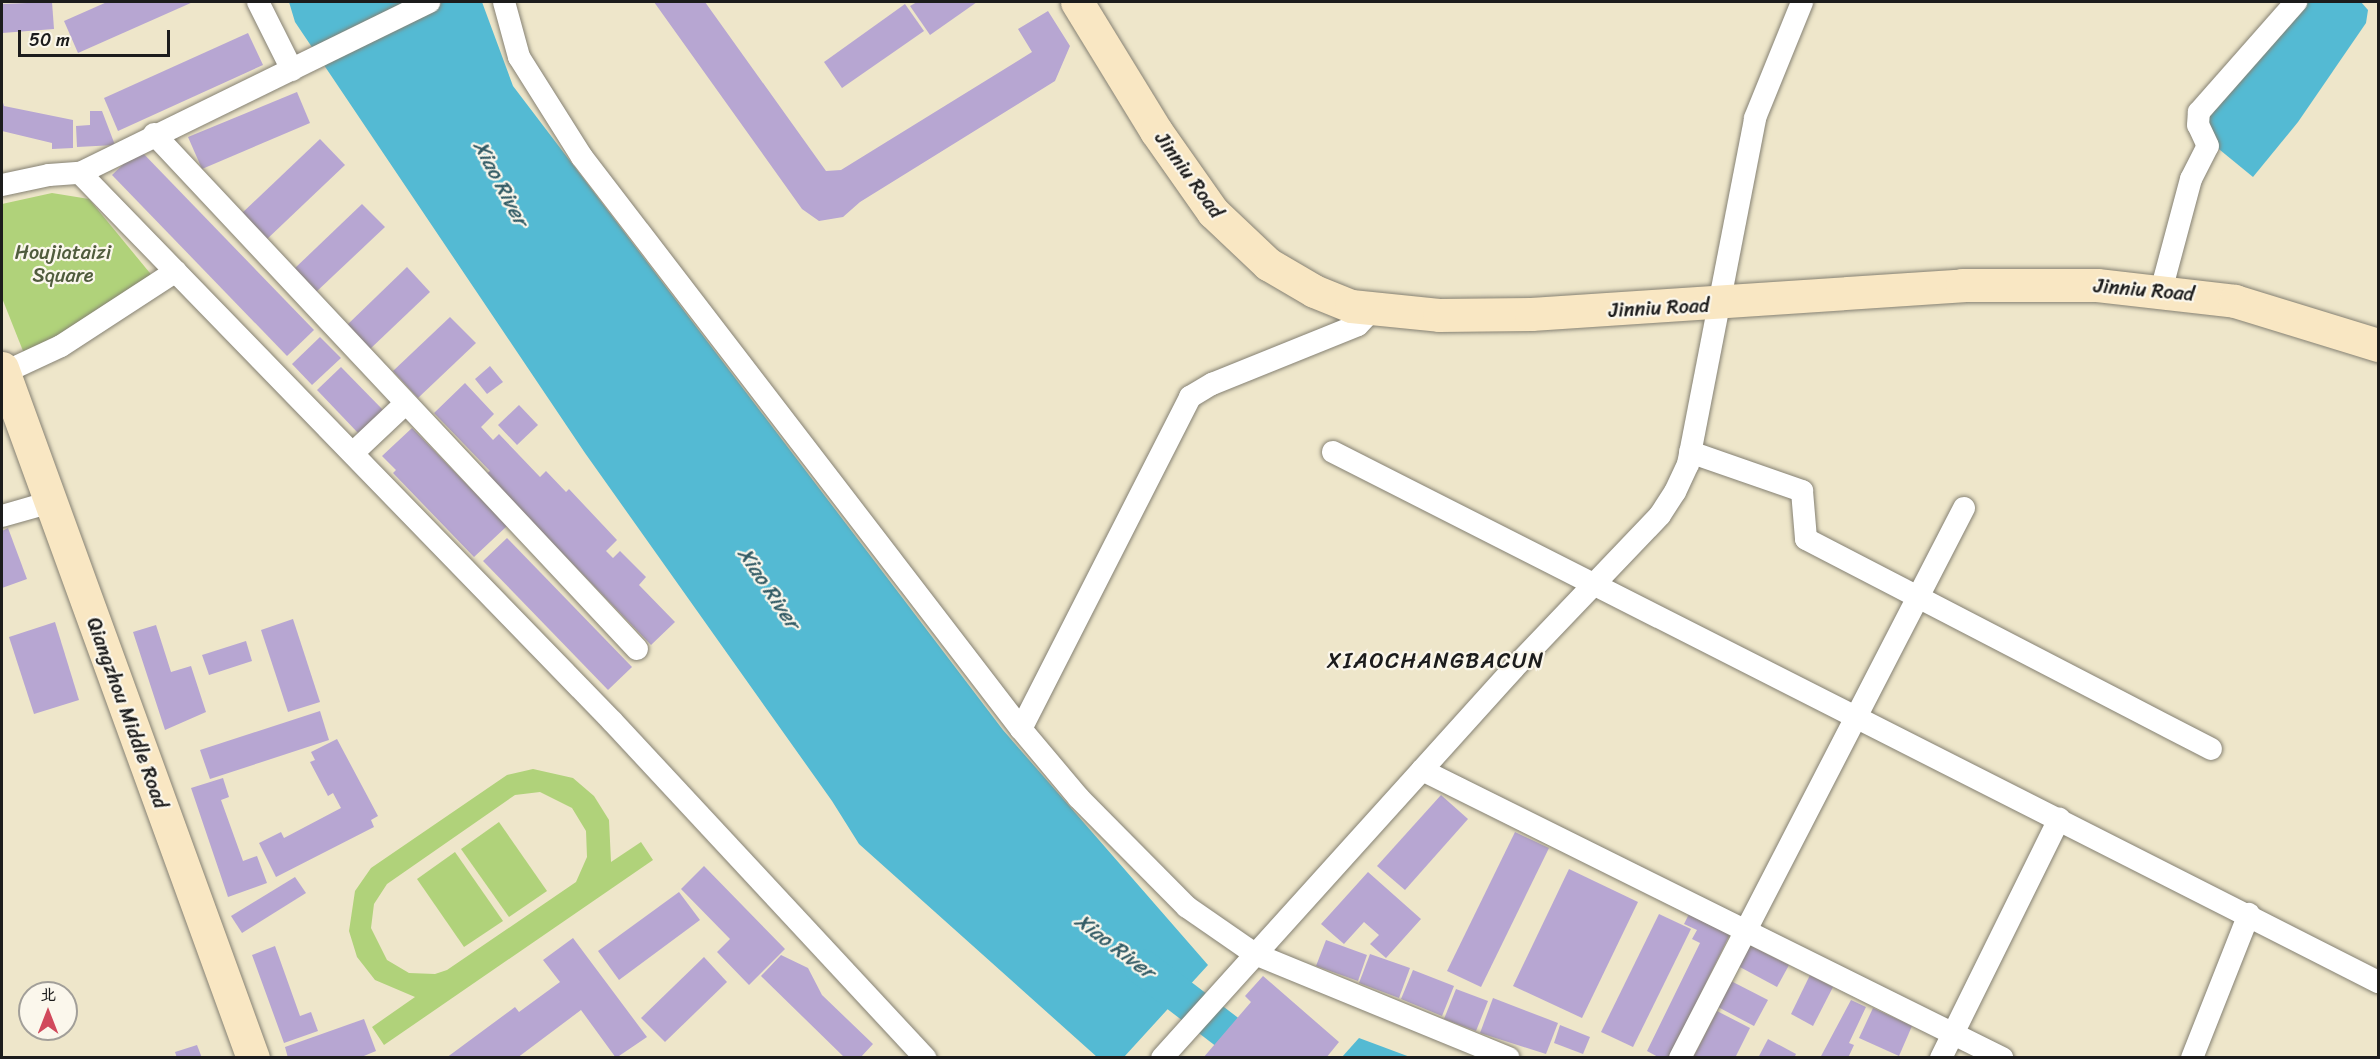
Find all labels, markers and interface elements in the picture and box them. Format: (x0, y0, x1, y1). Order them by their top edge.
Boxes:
scale bar (21, 18, 172, 56)
text: 50 m (29, 24, 70, 56)
street label: Jinniu Road (1150, 127, 1228, 223)
water label: Xiao River (468, 136, 534, 230)
park label: Houjiataizi Square (15, 241, 111, 288)
street label: Jinniu Road (2093, 274, 2195, 306)
street label: Jinniu Road (1608, 293, 1710, 323)
water label: Xiao River (733, 543, 805, 633)
street label: Qiangzhou Middle Road (81, 614, 173, 812)
district label: XIAOCHANGBACUN (1327, 648, 1545, 674)
water label: Xiao River (1070, 908, 1160, 984)
text: 北 (40, 980, 56, 1009)
north arrow (18, 981, 78, 1041)

